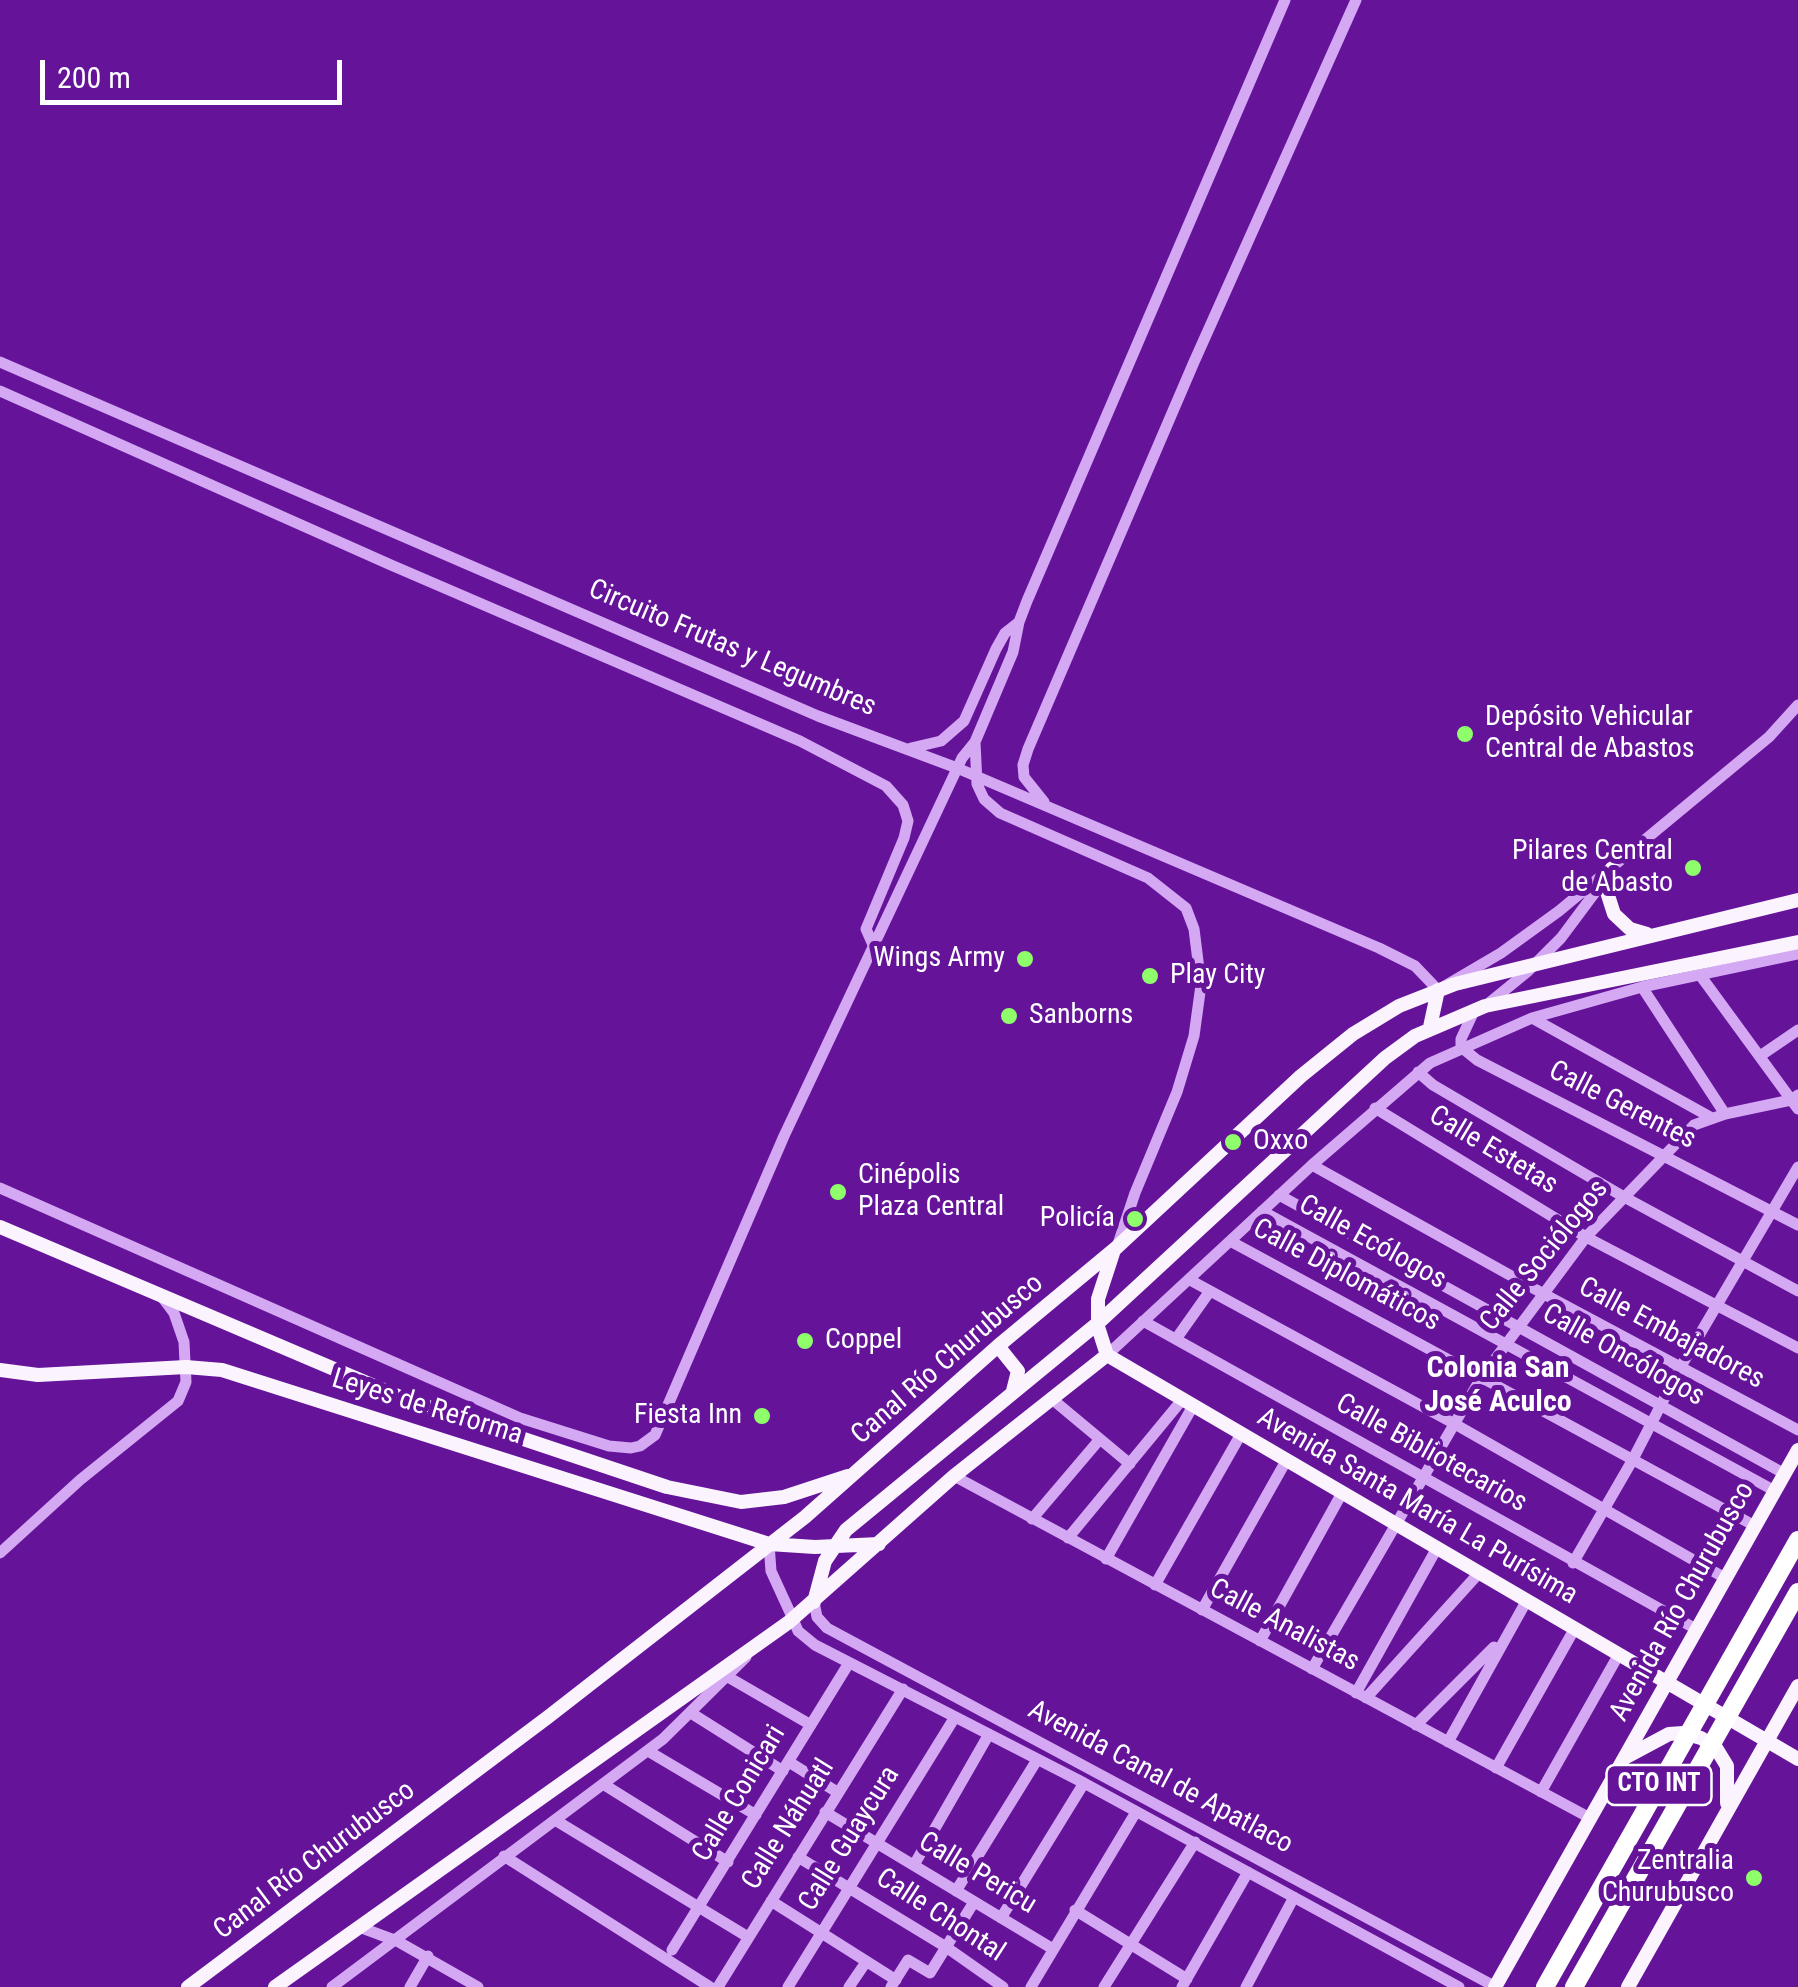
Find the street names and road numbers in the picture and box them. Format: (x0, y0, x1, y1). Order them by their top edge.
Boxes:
street label: Circuito Frutas y Legumbres (583, 573, 881, 725)
street label: Calle Gerentes (1543, 1055, 1701, 1157)
street label: Calle Estetas (1423, 1099, 1563, 1203)
street label: Calle Sociólogos (1474, 1174, 1616, 1338)
street label: Calle Ecólogos (1292, 1189, 1452, 1297)
street label: Calle Diplomáticos (1247, 1212, 1445, 1340)
street label: Canal Río Churubusco (845, 1268, 1051, 1452)
street label: Calle Embajadores (1572, 1271, 1770, 1397)
street label: Calle Oncólogos (1536, 1298, 1710, 1414)
street label: Leyes de Reforma (328, 1363, 526, 1453)
street label: Calle Bibliotecarios (1329, 1388, 1533, 1520)
street label: Avenida Santa María La Purísima (1251, 1401, 1583, 1613)
street label: Avenida Río Churubusco (1603, 1477, 1763, 1727)
street label: Calle Analistas (1203, 1572, 1365, 1680)
street label: Avenida Canal de Apatlaco (1022, 1694, 1298, 1862)
street label: Calle Conicari (686, 1720, 794, 1868)
street label: Calle Náhuatl (736, 1753, 842, 1897)
street label: Calle Guaycura (792, 1760, 908, 1918)
road number: CTO INT (1606, 1765, 1712, 1805)
street label: Canal Río Churubusco (208, 1774, 422, 1948)
street label: Calle Pericu (912, 1826, 1042, 1922)
street label: Calle Chontal (869, 1862, 1011, 1970)

